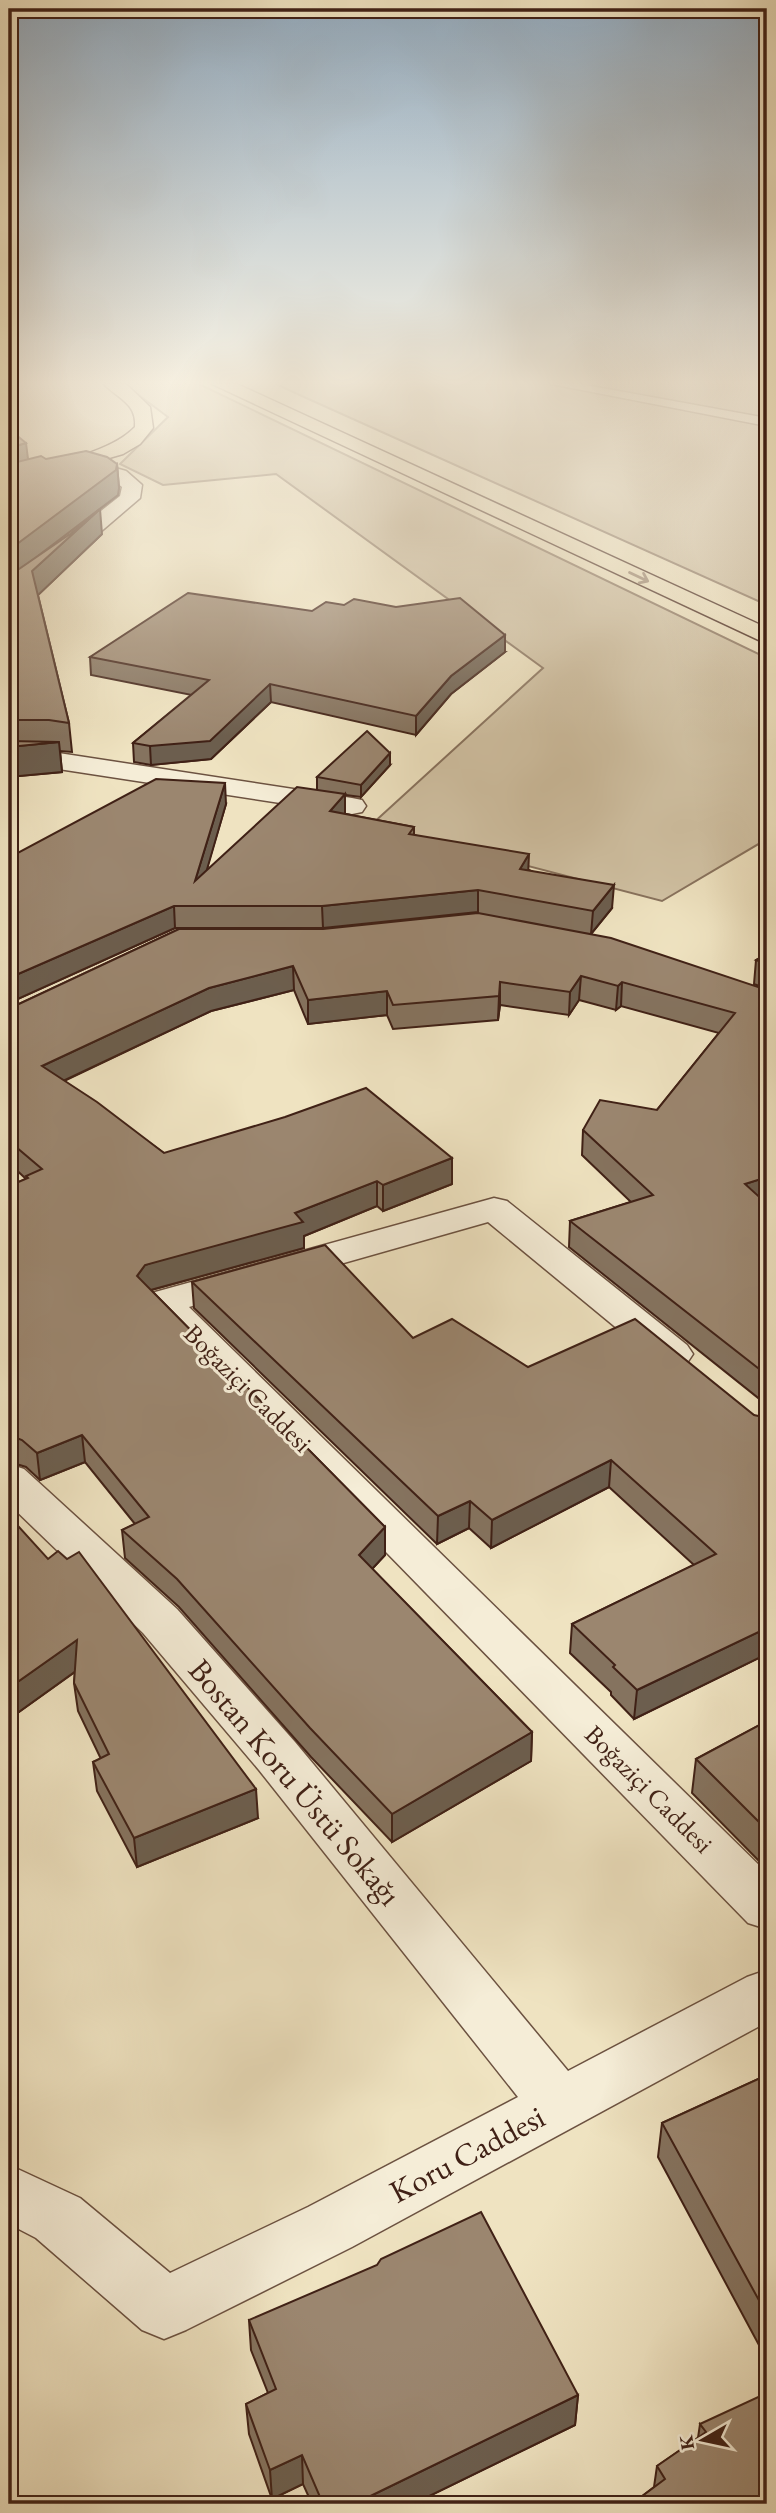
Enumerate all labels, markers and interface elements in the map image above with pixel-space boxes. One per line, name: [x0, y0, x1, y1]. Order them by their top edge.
one-way arrow: [628, 571, 649, 584]
street label: Boğaziçi Caddesi: [177, 1317, 319, 1459]
street label: Bostan Koru Üstü Sokağı: [179, 1650, 411, 1914]
street label: Boğaziçi Caddesi: [578, 1718, 720, 1860]
street label: Koru Caddesi: [382, 2095, 552, 2212]
north arrow: [668, 2404, 738, 2474]
text: K: [673, 2433, 700, 2452]

